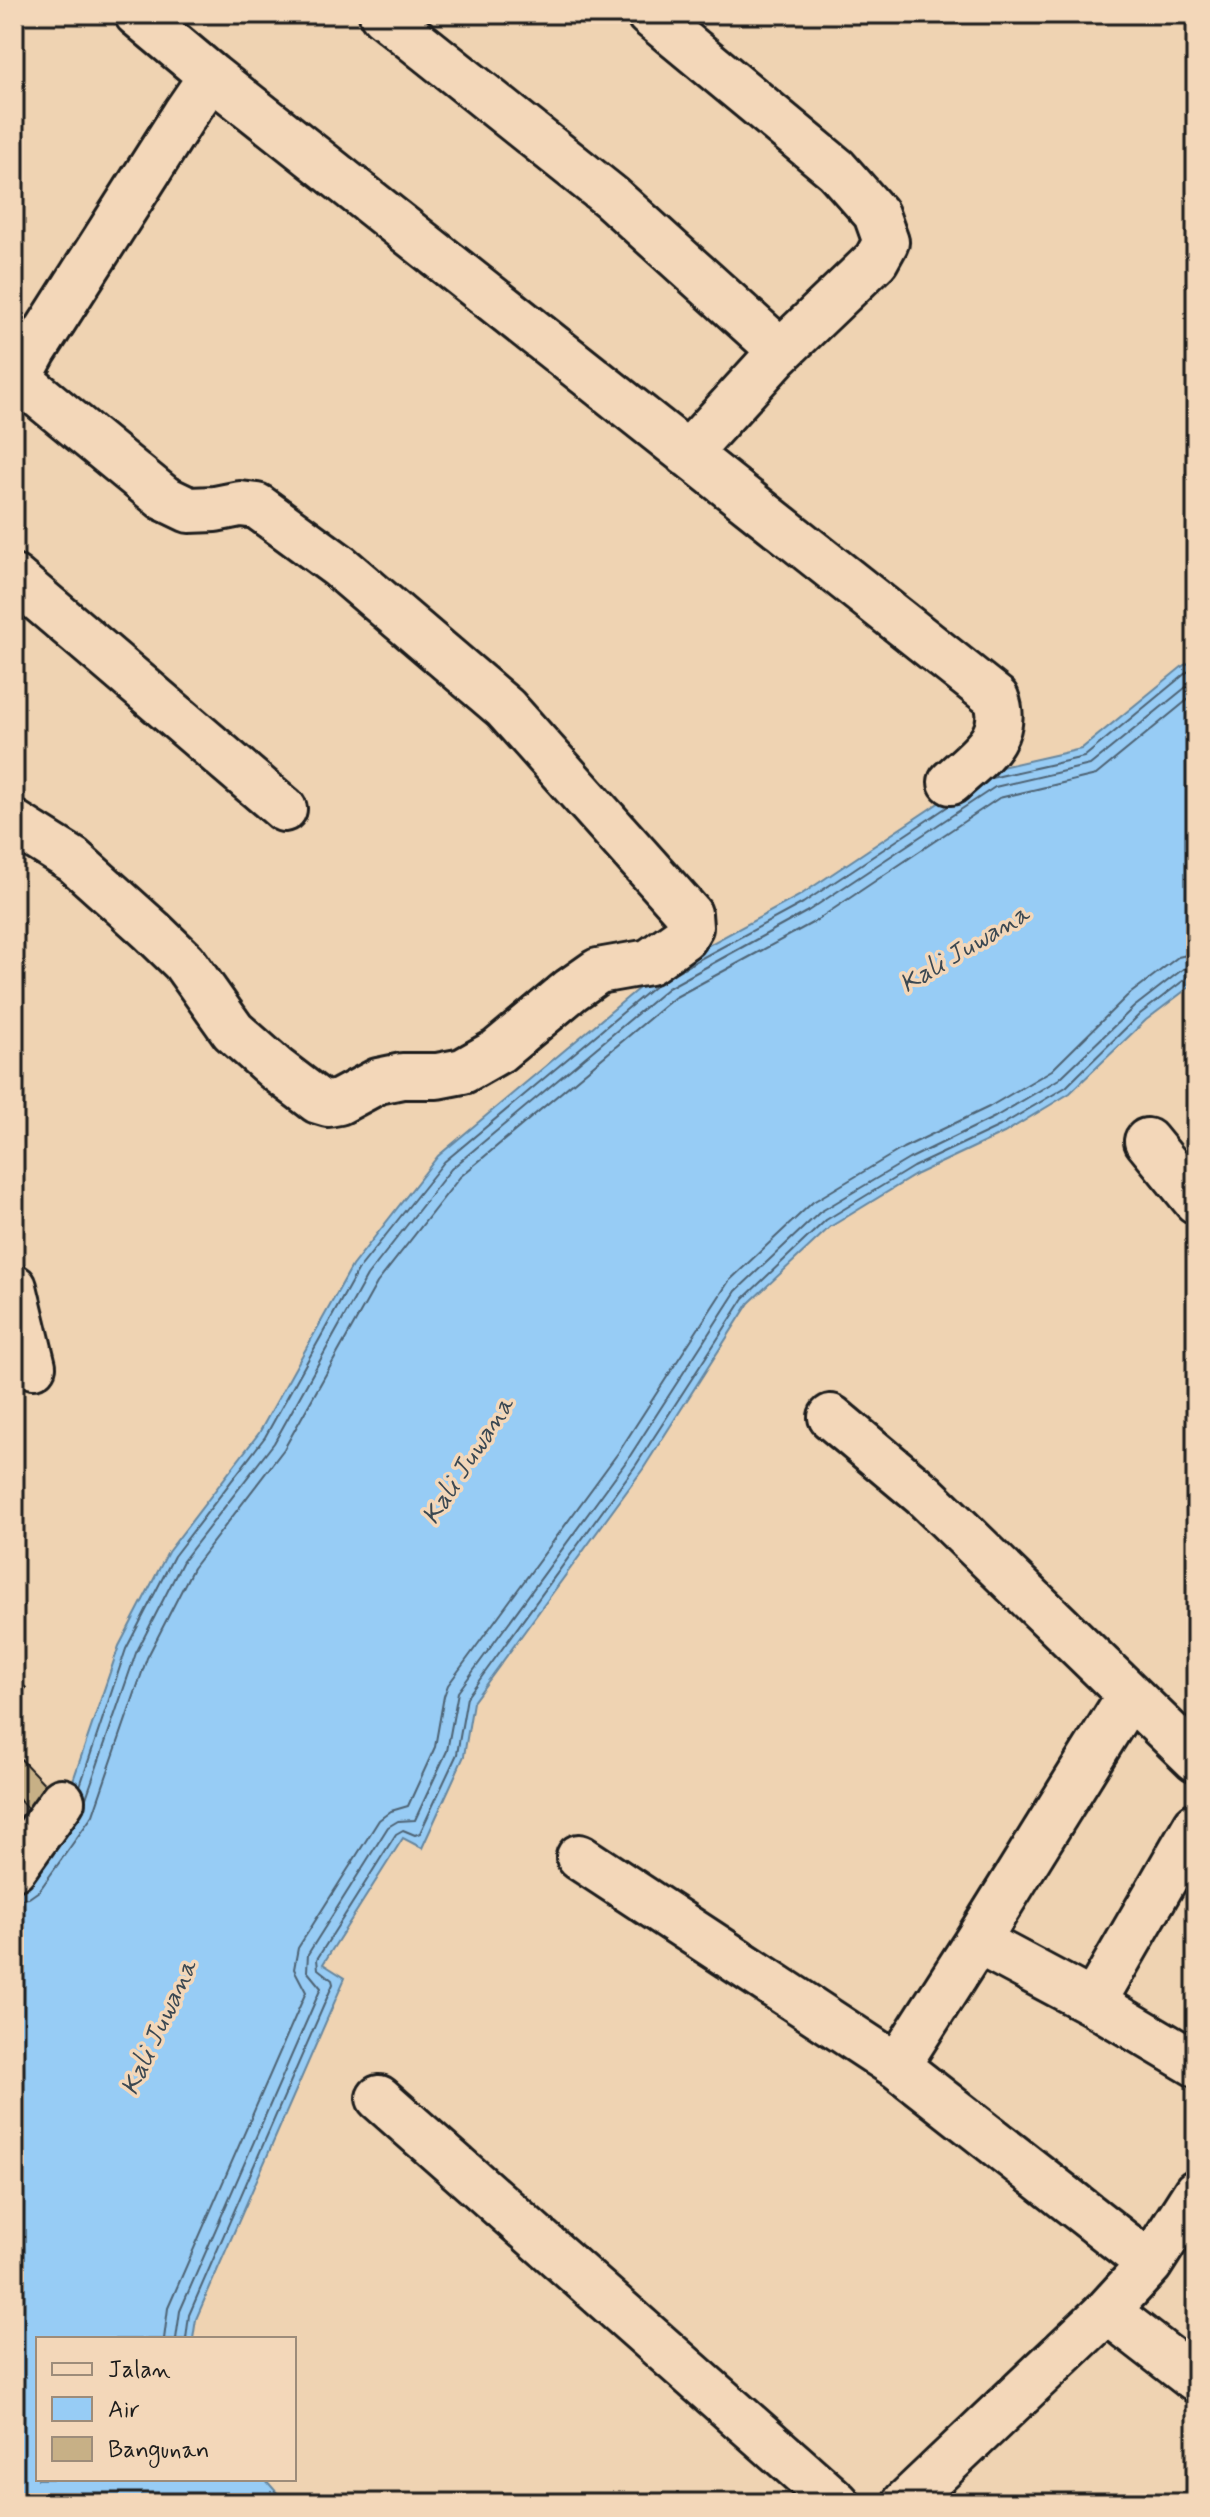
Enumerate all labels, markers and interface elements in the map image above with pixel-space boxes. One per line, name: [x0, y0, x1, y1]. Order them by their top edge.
water label: Kali Juwana: [894, 897, 1037, 1002]
water label: Kali Juwana: [415, 1390, 523, 1531]
water label: Kali Juwana: [114, 1953, 207, 2101]
legend: [36, 2337, 296, 2481]
text: Jalan: [108, 2355, 171, 2386]
text: Air: [108, 2395, 140, 2426]
text: Bangunan: [108, 2435, 209, 2468]

